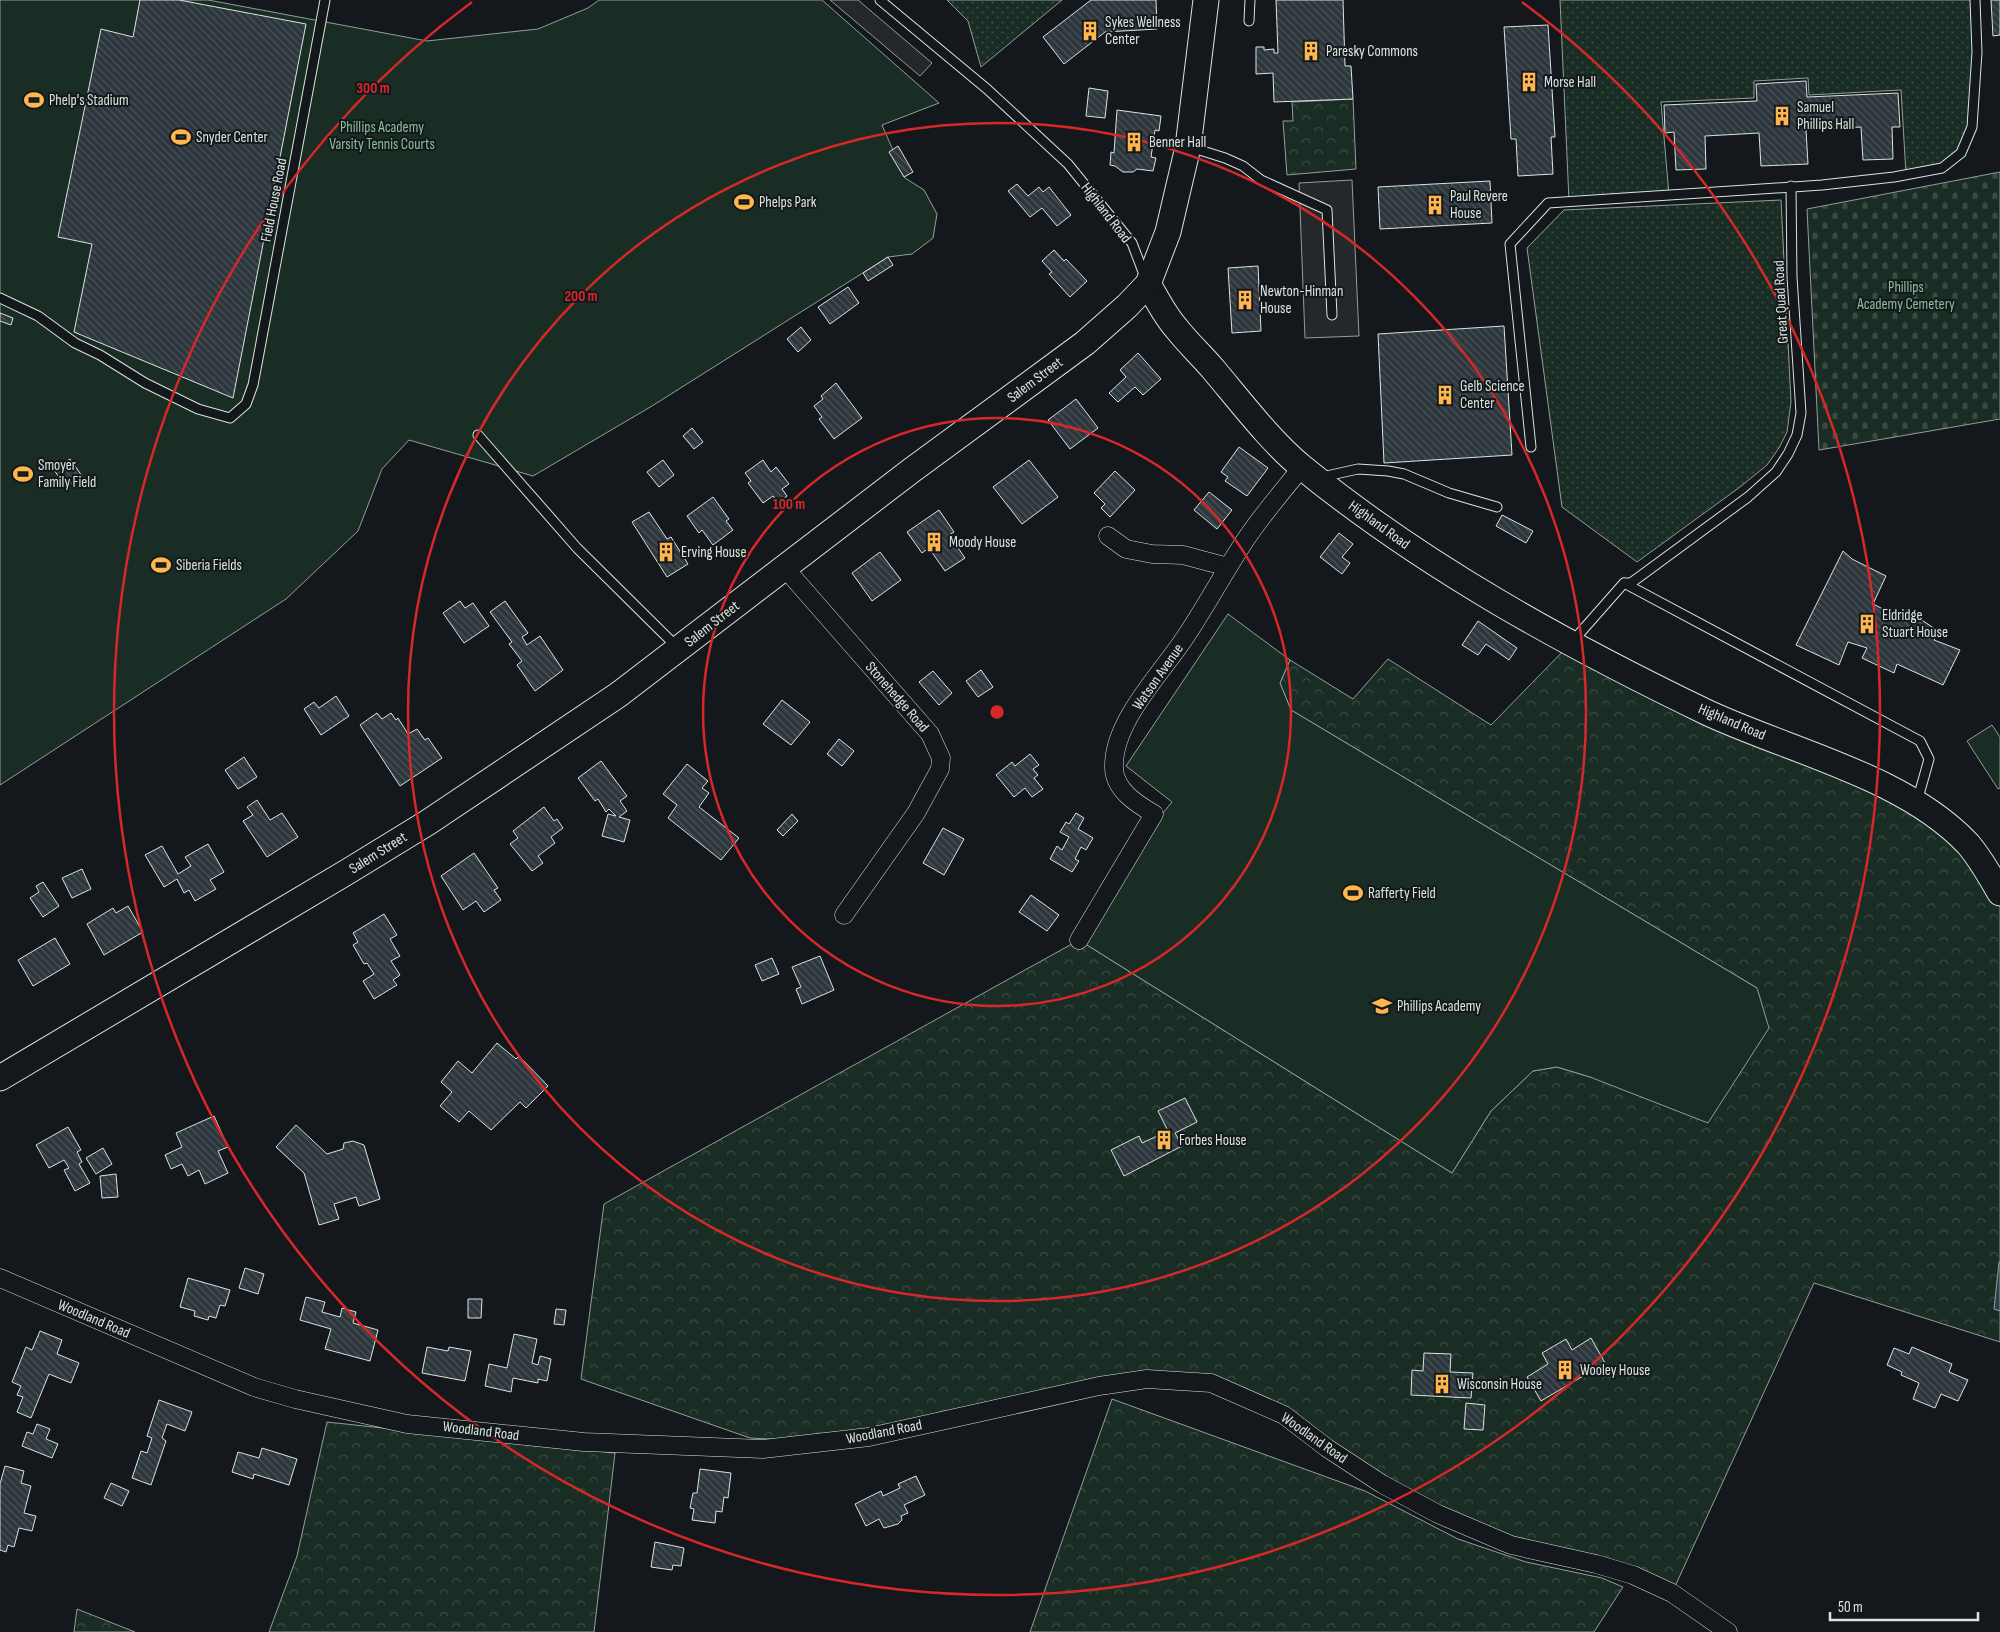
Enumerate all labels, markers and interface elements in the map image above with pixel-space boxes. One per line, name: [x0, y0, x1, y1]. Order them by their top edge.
place label: Sykes Wellness Center: [1105, 13, 1181, 49]
building icon: Sykes Wellness Center: [1079, 20, 1101, 42]
building icon: Paresky Commons: [1300, 40, 1322, 62]
place label: Paresky Commons: [1326, 42, 1418, 61]
building icon: Morse Hall: [1518, 71, 1540, 93]
place label: Morse Hall: [1544, 73, 1596, 92]
text: 300 m: [356, 79, 390, 98]
sports icon: Phelp's Stadium: [23, 89, 45, 111]
place label: Phelp's Stadium: [49, 91, 129, 110]
place label: Samuel Phillips Hall: [1797, 98, 1854, 134]
building icon: Samuel Phillips Hall: [1771, 105, 1793, 127]
park label: Phillips Academy Varsity Tennis Courts: [329, 118, 435, 154]
sports icon: Snyder Center: [170, 126, 192, 148]
place label: Snyder Center: [196, 128, 269, 147]
building icon: Benner Hall: [1123, 131, 1145, 153]
place label: Benner Hall: [1149, 133, 1206, 152]
street label: Field House Road: [257, 156, 291, 244]
street label: Highland Road: [1077, 179, 1135, 247]
place label: Paul Revere House: [1450, 187, 1508, 223]
sports icon: Phelps Park: [733, 191, 755, 213]
place label: Phelps Park: [759, 193, 817, 212]
building icon: Paul Revere House: [1424, 194, 1446, 216]
street label: Great Quad Road: [1769, 260, 1793, 344]
park label: Phillips Academy Cemetery: [1856, 278, 1955, 314]
place label: Newton-Hinman House: [1260, 282, 1343, 318]
text: 200 m: [564, 287, 598, 306]
building icon: Newton-Hinman House: [1234, 289, 1256, 311]
street label: Salem Street: [1003, 353, 1067, 407]
place label: Gelb Science Center: [1460, 377, 1525, 413]
building icon: Gelb Science Center: [1434, 384, 1456, 406]
place label: Smoyer Family Field: [38, 456, 96, 492]
sports icon: Smoyer Family Field: [12, 463, 34, 485]
text: 100 m: [773, 495, 805, 514]
street label: Highland Road: [1345, 496, 1413, 554]
building icon: Moody House: [923, 531, 945, 553]
place label: Moody House: [949, 533, 1016, 552]
building icon: Erving House: [655, 541, 677, 563]
place label: Erving House: [681, 543, 747, 562]
sports icon: Siberia Fields: [150, 554, 172, 576]
place label: Siberia Fields: [176, 556, 242, 575]
street label: Salem Street: [681, 596, 744, 651]
place label: Eldridge Stuart House: [1882, 606, 1948, 642]
building icon: Eldridge Stuart House: [1856, 613, 1878, 635]
street label: Watson Avenue: [1128, 640, 1188, 714]
street label: Stonehedge Road: [861, 658, 933, 736]
street label: Highland Road: [1695, 699, 1769, 745]
centre of rings: [988, 703, 1006, 721]
street label: Salem Street: [346, 828, 411, 878]
sports icon: Rafferty Field: [1342, 882, 1364, 904]
place label: Rafferty Field: [1368, 884, 1436, 903]
school or university icon: Phillips Academy: [1371, 995, 1393, 1017]
place label: Phillips Academy: [1397, 997, 1481, 1016]
building icon: Forbes House: [1153, 1129, 1175, 1151]
place label: Forbes House: [1179, 1131, 1247, 1150]
street label: Woodland Road: [55, 1295, 133, 1343]
building icon: Wooley House: [1554, 1359, 1576, 1381]
place label: Wooley House: [1580, 1361, 1650, 1380]
building icon: Wisconsin House: [1431, 1373, 1453, 1395]
place label: Wisconsin House: [1457, 1375, 1542, 1394]
street label: Woodland Road: [1277, 1408, 1351, 1468]
street label: Woodland Road: [844, 1415, 924, 1449]
street label: Woodland Road: [442, 1417, 520, 1445]
scale bar: [1830, 1590, 1978, 1622]
text: 50 m: [1838, 1598, 1863, 1617]

